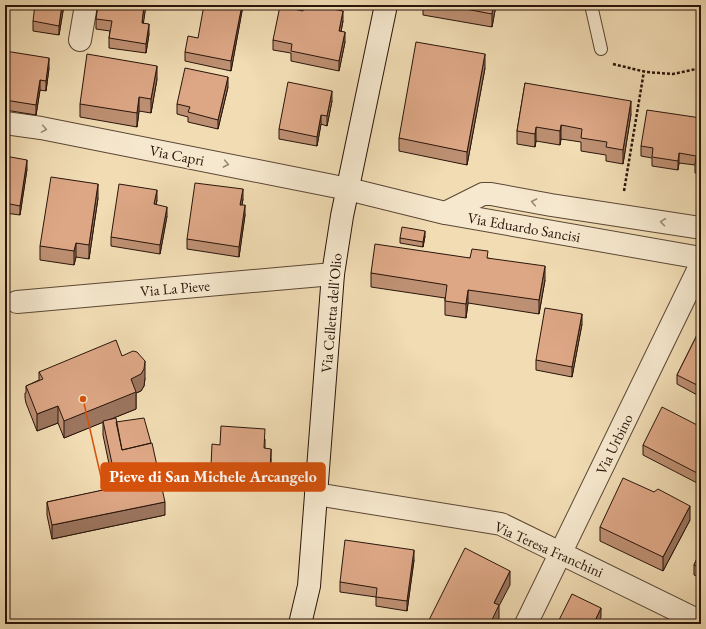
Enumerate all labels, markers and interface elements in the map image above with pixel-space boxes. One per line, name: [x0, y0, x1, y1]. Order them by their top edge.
one-way arrow: [40, 124, 47, 132]
street label: Via Capri: [148, 140, 206, 170]
one-way arrow: [223, 160, 229, 168]
one-way arrow: [531, 198, 537, 207]
street label: Via Eduardo Sancisi: [466, 208, 582, 246]
one-way arrow: [659, 218, 666, 227]
street label: Via Celletta dell'Olio: [316, 252, 346, 374]
street label: Via La Pieve: [139, 275, 211, 301]
street label: Via Urbino: [591, 411, 637, 477]
callout: Pieve di San Michele Arcangelo: [101, 463, 325, 491]
text: Pieve di San Michele Arcangelo: [109, 466, 317, 487]
street label: Via Teresa Franchini: [492, 516, 607, 582]

